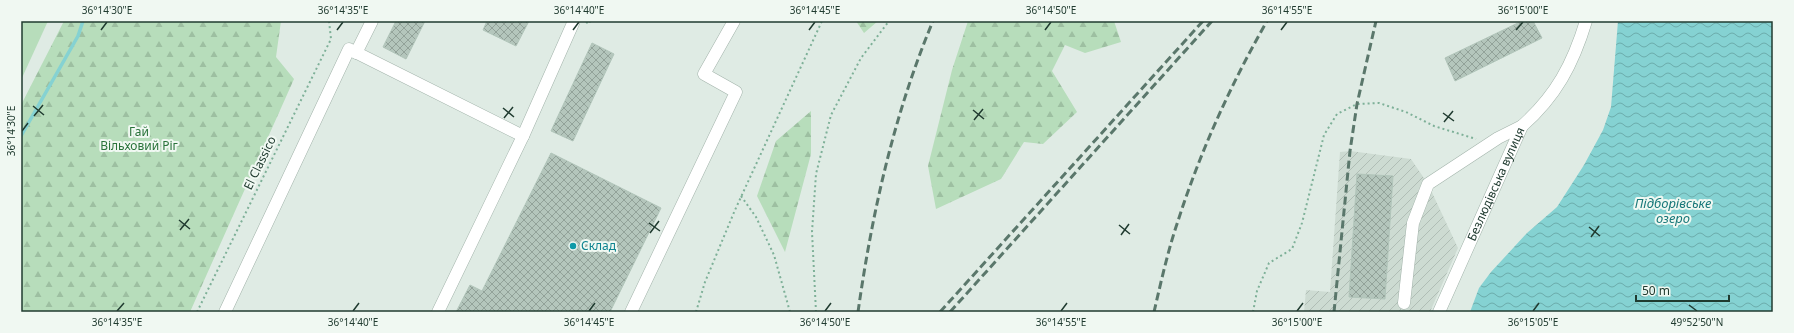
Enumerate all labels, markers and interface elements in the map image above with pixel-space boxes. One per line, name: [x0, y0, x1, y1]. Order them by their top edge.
text: 36°14'30"E: [82, 3, 132, 17]
text: 36°14'35"E: [318, 3, 368, 17]
text: 36°14'40"E: [554, 3, 604, 17]
text: 36°14'45"E: [790, 3, 840, 17]
text: 36°14'50"E: [1026, 3, 1076, 17]
text: 36°14'55"E: [1262, 3, 1312, 17]
text: 36°15'00"E: [1498, 3, 1548, 17]
text: 36°14'30"E: [4, 106, 18, 156]
park label: Гай Вільховий Ріг: [100, 123, 178, 154]
street label: Безлюдівська вулиця: [1463, 124, 1528, 244]
street label: El Classico: [239, 133, 280, 193]
water label: Підборівське озеро: [1635, 194, 1712, 227]
place label: Склад: [581, 237, 617, 254]
marker: Склад: [568, 241, 578, 251]
scale bar: [1636, 277, 1729, 303]
text: 50 m: [1642, 282, 1670, 299]
text: 36°14'35"E: [92, 315, 142, 329]
text: 36°14'40"E: [328, 315, 378, 329]
text: 36°14'45"E: [564, 315, 614, 329]
text: 36°14'50"E: [800, 315, 850, 329]
text: 36°14'55"E: [1036, 315, 1086, 329]
text: 36°15'00"E: [1272, 315, 1322, 329]
text: 36°15'05"E: [1508, 315, 1558, 329]
text: 49°52'50"N: [1671, 315, 1723, 329]

